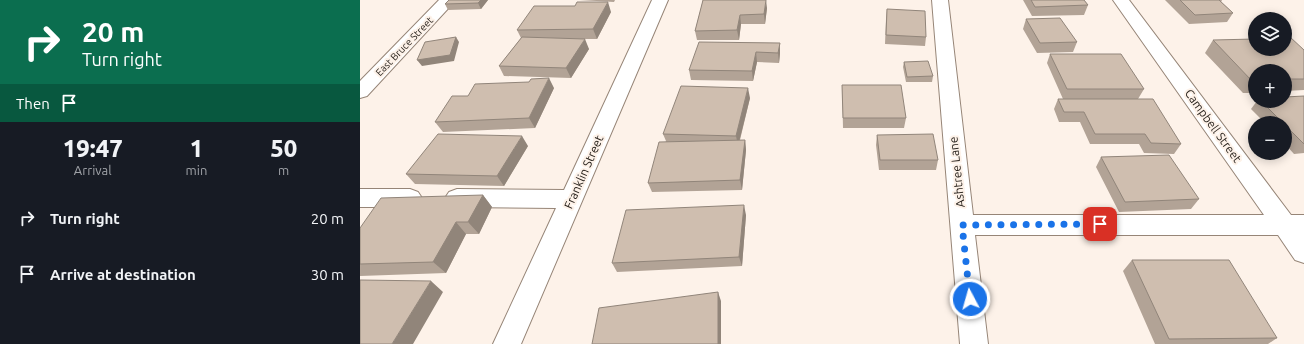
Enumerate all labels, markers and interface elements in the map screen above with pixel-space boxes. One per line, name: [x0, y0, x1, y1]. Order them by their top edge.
map controls: [1248, 12, 1292, 160]
button: layers: [1248, 12, 1292, 56]
street label: East Bruce Street: [373, 15, 435, 78]
icon: right: [16, 16, 68, 68]
text: 20 m: [82, 16, 144, 47]
text: Turn right: [82, 49, 162, 69]
button: +: [1248, 64, 1292, 108]
street label: Campbell Street: [1183, 87, 1244, 165]
icon: arrive: [58, 92, 80, 114]
text: Then: [16, 95, 50, 112]
button: −: [1248, 116, 1292, 160]
street label: Franklin Street: [562, 133, 606, 210]
text: 19:47: [63, 135, 123, 162]
text: 1: [190, 135, 203, 162]
text: 50: [270, 135, 297, 162]
street label: Ashtree Lane: [946, 136, 967, 208]
text: Arrival: [74, 163, 112, 177]
text: min: [186, 163, 207, 177]
text: m: [278, 163, 289, 177]
icon: right: [16, 207, 38, 229]
pin: [1083, 207, 1117, 241]
text: Turn right: [50, 210, 120, 227]
text: 20 m: [311, 210, 344, 227]
icon: arrive: [1089, 213, 1111, 235]
icon: arrive: [16, 263, 38, 285]
text: Arrive at destination: [50, 266, 196, 283]
text: 30 m: [311, 266, 344, 283]
position arrow: [949, 278, 991, 320]

